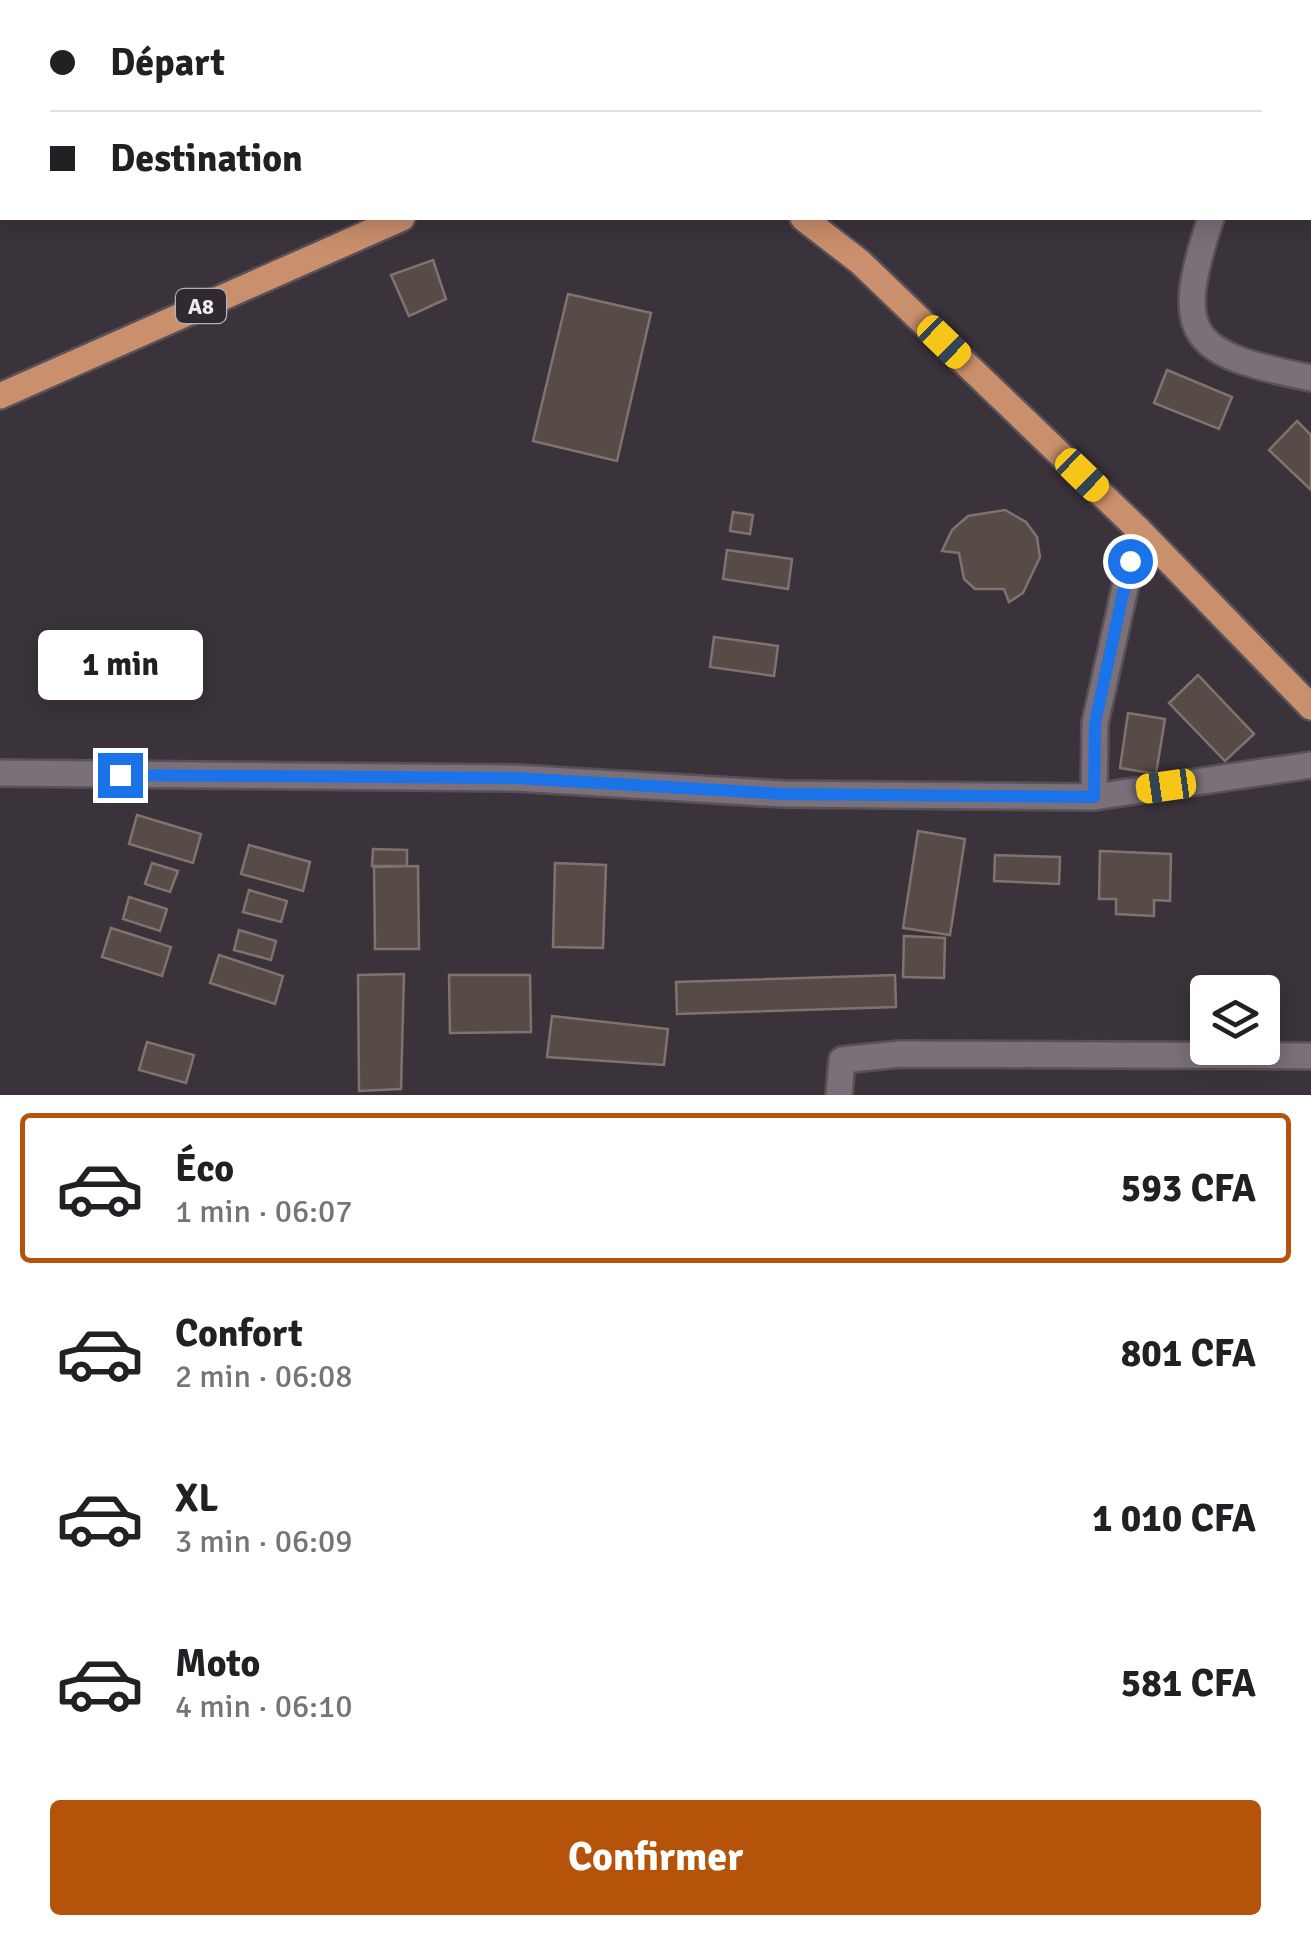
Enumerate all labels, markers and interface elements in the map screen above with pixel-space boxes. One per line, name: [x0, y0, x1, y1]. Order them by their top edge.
text: Départ: [110, 39, 225, 86]
text: Destination: [110, 135, 303, 182]
road number: A8: [176, 289, 226, 323]
car: [912, 310, 976, 374]
car: [1050, 443, 1114, 507]
route start: [1108, 539, 1153, 584]
callout: 1 min: [38, 630, 202, 700]
text: 1 min: [82, 645, 159, 684]
route end: [98, 753, 143, 798]
car: [1134, 767, 1198, 805]
map controls: [1190, 975, 1280, 1065]
button: layers: [1190, 975, 1280, 1065]
icon: car: [55, 1143, 145, 1233]
text: Éco: [175, 1145, 234, 1192]
text: 593 CFA: [1121, 1165, 1256, 1212]
text: 1 min · 06:07: [175, 1192, 353, 1231]
icon: car: [55, 1308, 145, 1398]
text: Confort: [175, 1310, 303, 1357]
text: 801 CFA: [1121, 1330, 1256, 1377]
text: 2 min · 06:08: [175, 1357, 353, 1396]
icon: car: [55, 1473, 145, 1563]
text: XL: [175, 1475, 218, 1522]
text: 1 010 CFA: [1092, 1495, 1256, 1542]
text: 3 min · 06:09: [175, 1522, 353, 1561]
icon: car: [55, 1638, 145, 1728]
text: Moto: [175, 1640, 260, 1687]
text: 581 CFA: [1121, 1660, 1256, 1707]
text: 4 min · 06:10: [175, 1687, 353, 1726]
button: Confirmer: [50, 1800, 1261, 1915]

